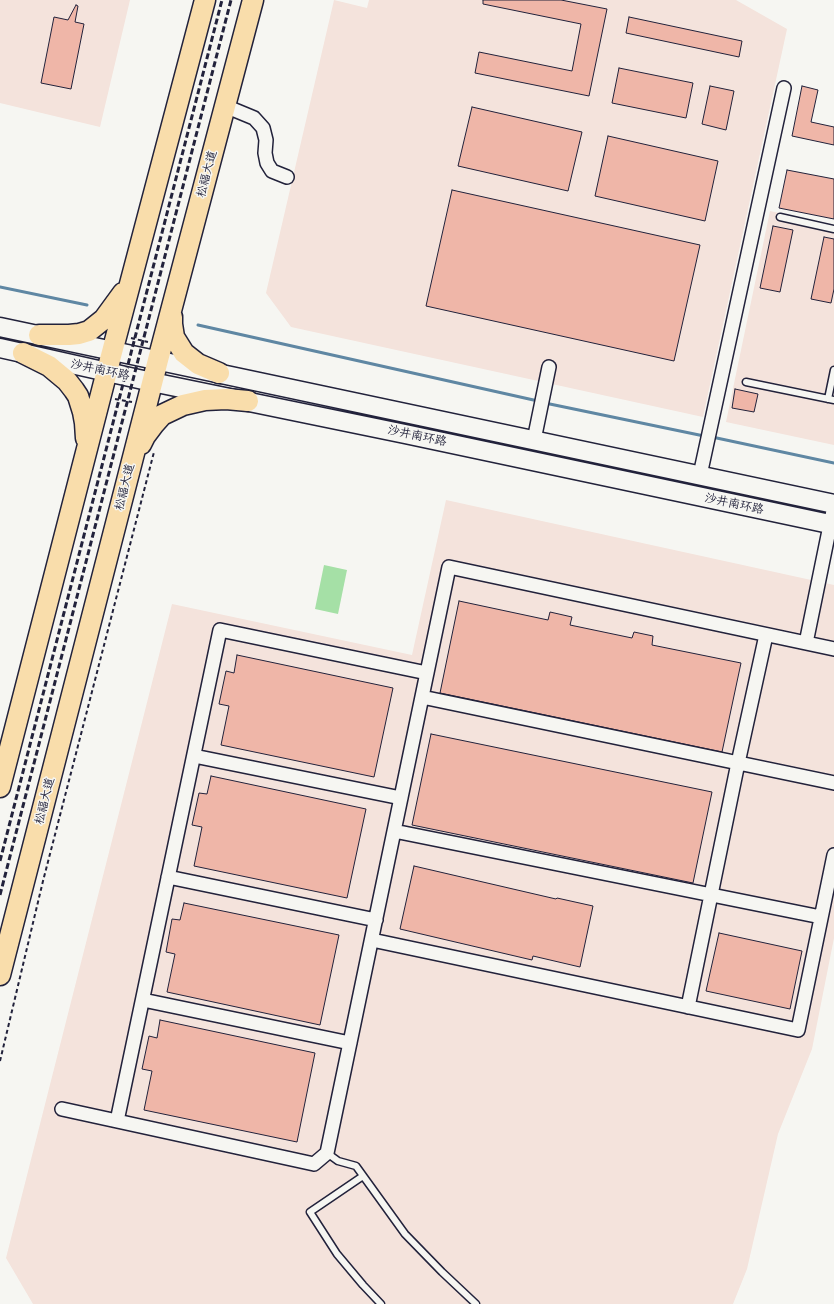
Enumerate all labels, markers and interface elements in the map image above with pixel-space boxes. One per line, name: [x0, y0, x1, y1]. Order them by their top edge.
street label: 松福大道: [194, 149, 220, 199]
street label: 沙井南环路: [69, 357, 131, 383]
street label: 沙井南环路: [386, 423, 448, 449]
street label: 松福大道: [112, 462, 138, 512]
street label: 沙井南环路: [703, 491, 765, 517]
street label: 松福大道: [32, 776, 58, 826]

